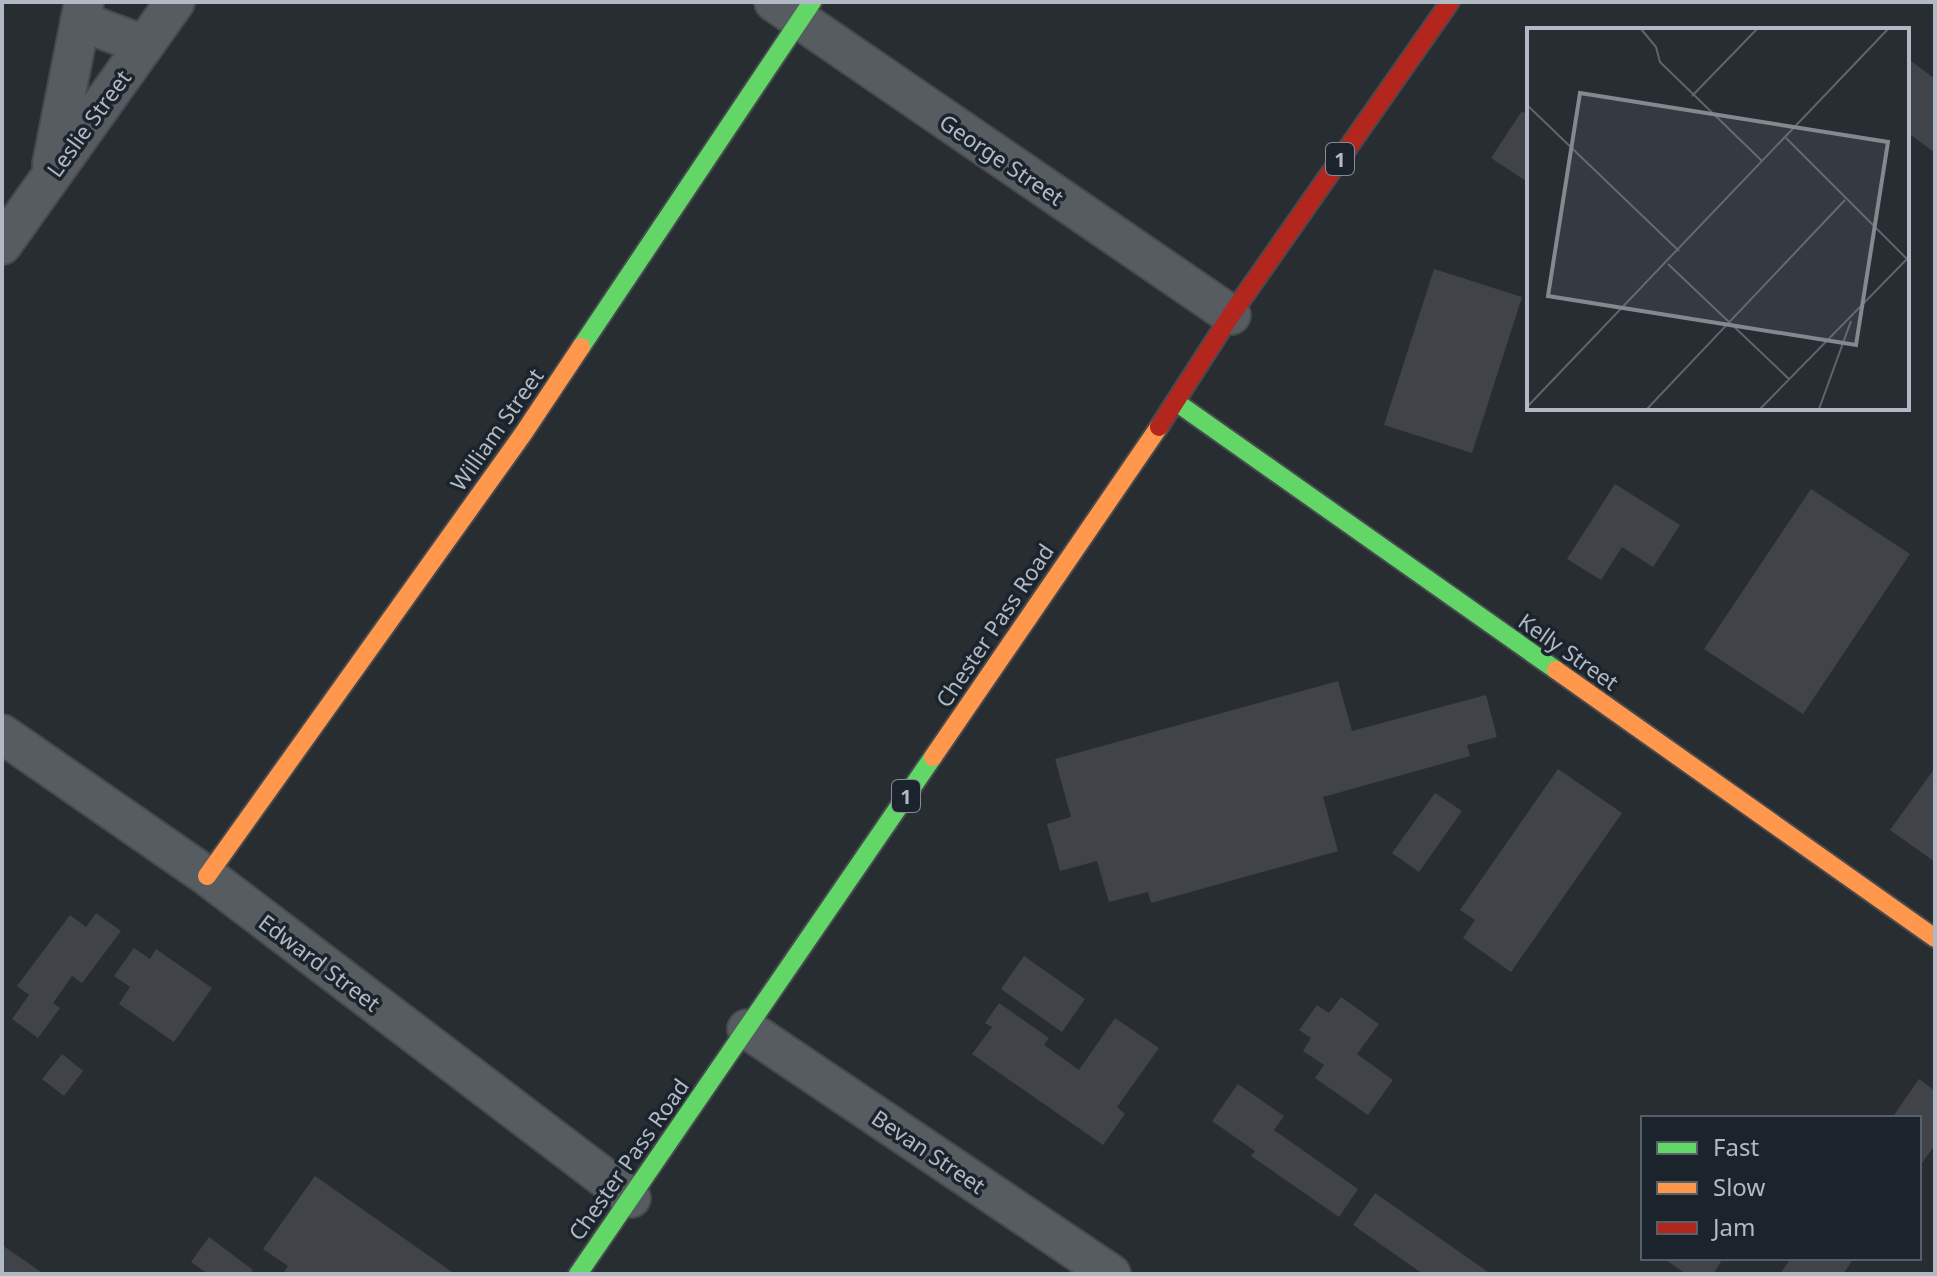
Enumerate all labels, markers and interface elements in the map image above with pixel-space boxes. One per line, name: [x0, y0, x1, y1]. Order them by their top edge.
inset map: [1527, 28, 1909, 410]
street label: Leslie Street: [39, 63, 137, 183]
street label: George Street: [934, 106, 1070, 212]
road number: 1: [1326, 143, 1354, 175]
street label: William Street: [443, 362, 549, 496]
street label: Chester Pass Road: [928, 537, 1060, 713]
street label: Kelly Street: [1513, 606, 1625, 697]
road number: 1: [892, 780, 920, 812]
street label: Edward Street: [253, 906, 387, 1018]
street label: Chester Pass Road: [561, 1072, 695, 1246]
street label: Bevan Street: [867, 1102, 992, 1200]
legend: [1641, 1116, 1921, 1260]
text: Fast: [1713, 1130, 1759, 1163]
text: Slow: [1713, 1170, 1765, 1203]
text: Jam: [1711, 1210, 1755, 1243]

